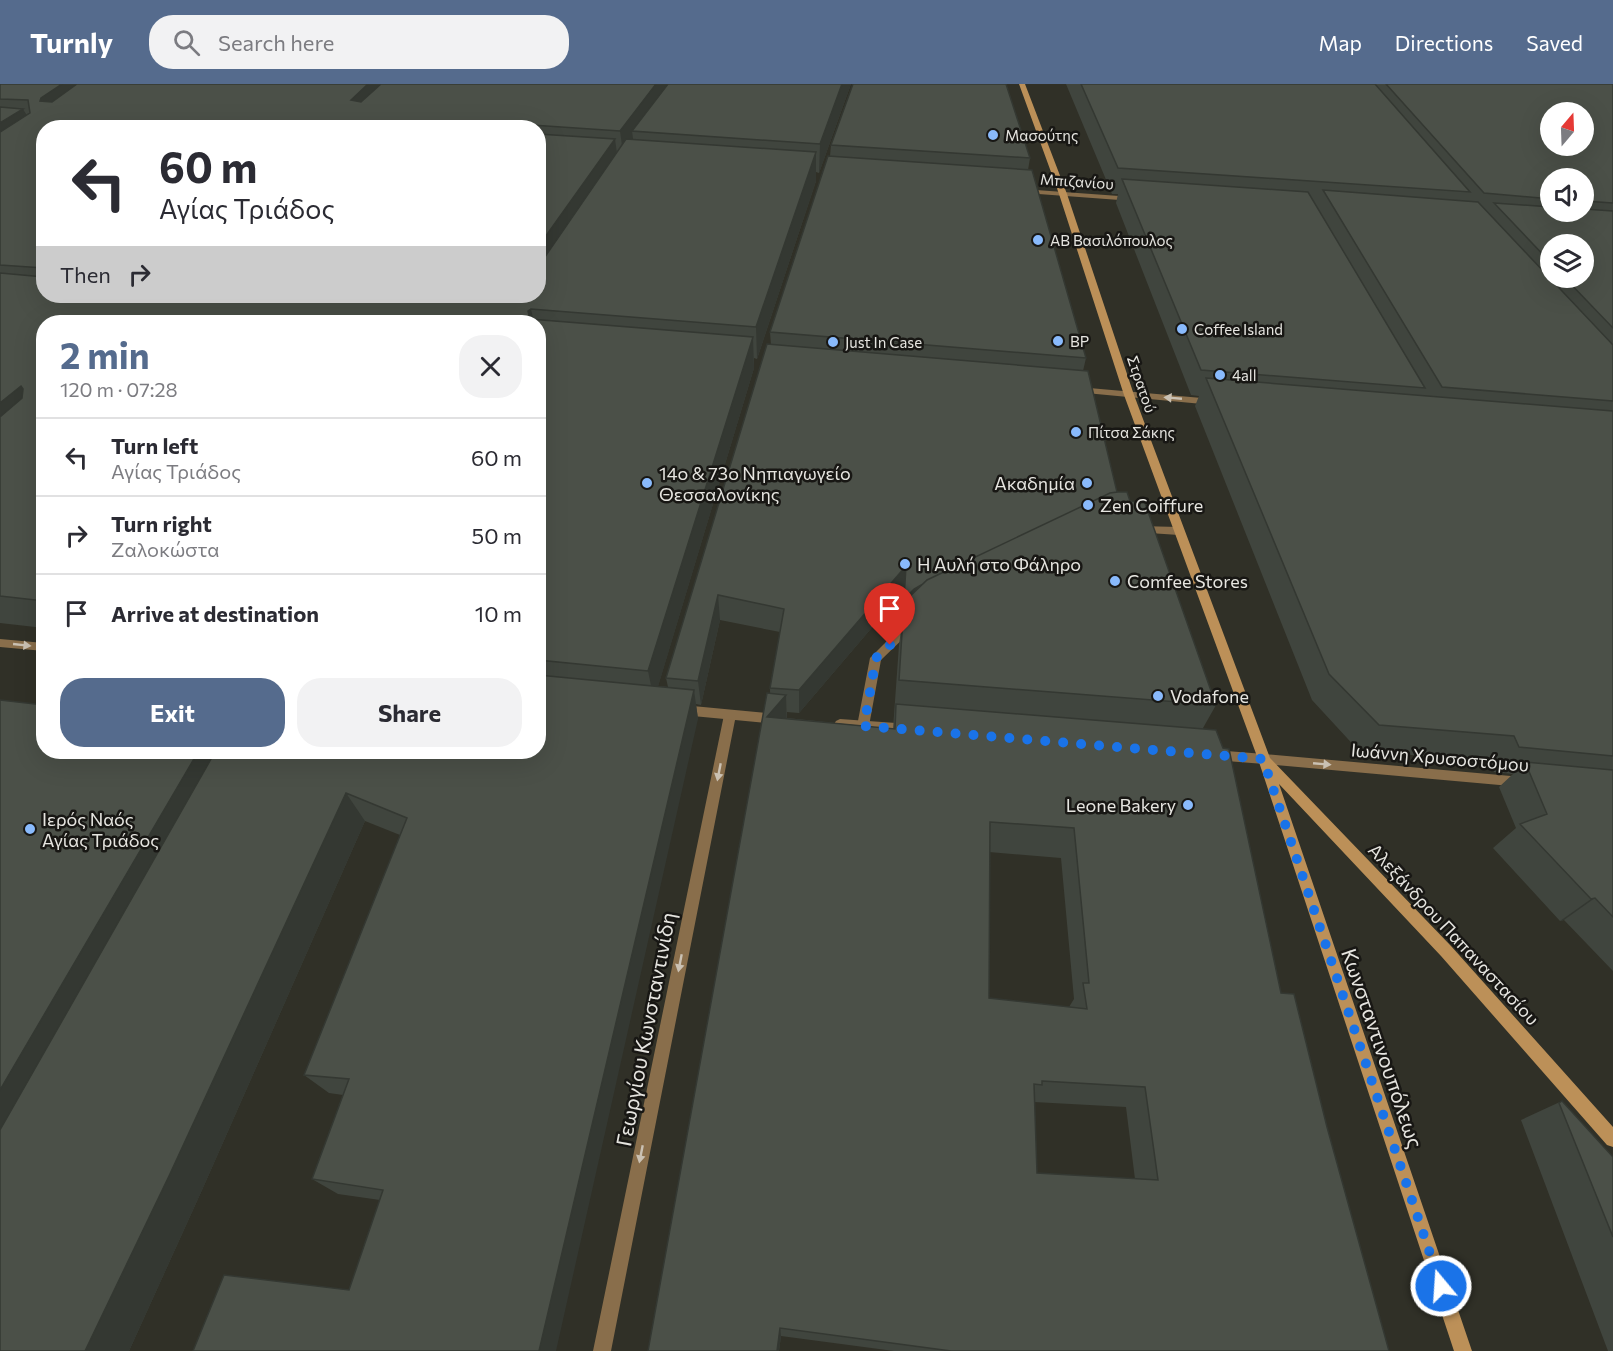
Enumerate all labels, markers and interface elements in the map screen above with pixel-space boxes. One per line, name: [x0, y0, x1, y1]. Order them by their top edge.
search box: [149, 15, 569, 69]
text: Turnly: [30, 25, 113, 59]
icon: search: [170, 26, 203, 59]
text: Search here: [218, 29, 334, 56]
text: Map: [1319, 30, 1362, 55]
text: Directions: [1395, 30, 1493, 55]
text: Saved: [1526, 30, 1583, 55]
north arrow: [1540, 102, 1594, 156]
map controls: [1540, 102, 1594, 288]
place label: Μασούτης: [1005, 126, 1078, 144]
marker: Μασούτης: [986, 128, 1000, 142]
text: 60 m: [159, 140, 258, 192]
icon: left: [60, 144, 138, 222]
button: sound: [1540, 168, 1594, 222]
street label: Μπιζανίου: [1040, 169, 1114, 193]
text: Αγίας Τριάδος: [159, 192, 335, 225]
place label: ΑΒ Βασιλόπουλος: [1050, 231, 1173, 249]
marker: ΑΒ Βασιλόπουλος: [1031, 233, 1045, 247]
button: layers: [1540, 234, 1594, 288]
icon: right: [123, 258, 156, 291]
text: Then: [60, 261, 111, 288]
place label: Coffee Island: [1194, 320, 1283, 338]
marker: Coffee Island: [1175, 322, 1189, 336]
text: 2 min: [60, 332, 150, 376]
place label: BP: [1070, 332, 1089, 350]
place label: Just In Case: [845, 333, 922, 351]
marker: BP: [1051, 334, 1065, 348]
button: close: [459, 335, 522, 398]
marker: Just In Case: [826, 335, 840, 349]
street label: Στρατού: [1124, 353, 1160, 415]
place label: 4all: [1232, 366, 1256, 384]
marker: 4all: [1213, 368, 1227, 382]
text: 120 m · 07:28: [60, 377, 178, 401]
one-way arrow: [1164, 393, 1183, 403]
place label: Πίτσα Σάκης: [1088, 423, 1175, 441]
marker: Πίτσα Σάκης: [1069, 425, 1083, 439]
text: Turn left: [111, 432, 198, 459]
icon: left: [60, 441, 93, 474]
text: 60 m: [471, 444, 522, 471]
text: Αγίας Τριάδος: [111, 459, 241, 483]
place label: 14ο & 73ο Νηπιαγωγείο Θεσσαλονίκης: [659, 462, 851, 505]
place label: Ακαδημία: [994, 472, 1075, 494]
marker: 14ο & 73ο Νηπιαγωγείο Θεσσαλονίκης: [640, 476, 654, 490]
marker: Ακαδημία: [1080, 476, 1094, 490]
place label: Zen Coiffure: [1100, 494, 1203, 516]
marker: Zen Coiffure: [1081, 498, 1095, 512]
text: Turn right: [111, 510, 212, 537]
icon: right: [60, 519, 93, 552]
text: 50 m: [472, 522, 522, 549]
text: Ζαλοκώστα: [111, 537, 219, 561]
place label: Η Αυλή στο Φάληρο: [917, 553, 1081, 575]
marker: Η Αυλή στο Φάληρο: [898, 557, 912, 571]
place label: Comfee Stores: [1127, 570, 1248, 592]
marker: Comfee Stores: [1108, 574, 1122, 588]
pin: [864, 583, 915, 645]
icon: arrive: [873, 592, 906, 625]
icon: arrive: [60, 597, 93, 630]
text: Arrive at destination: [111, 600, 319, 627]
text: 10 m: [475, 600, 522, 627]
one-way arrow: [12, 640, 31, 650]
button: Exit: [60, 678, 285, 747]
button: Share: [297, 678, 522, 747]
place label: Vodafone: [1170, 685, 1249, 707]
marker: Vodafone: [1151, 689, 1165, 703]
street label: Ιωάννη Χρυσοστόμου: [1350, 738, 1530, 776]
one-way arrow: [1312, 759, 1331, 769]
one-way arrow: [714, 763, 723, 782]
place label: Leone Bakery: [1066, 794, 1176, 816]
marker: Leone Bakery: [1181, 798, 1195, 812]
place label: Ιερός Ναός Αγίας Τριάδος: [42, 808, 159, 851]
marker: Ιερός Ναός Αγίας Τριάδος: [23, 822, 37, 836]
street label: Αλεξάνδρου Παπαναστασίου: [1364, 839, 1544, 1029]
street label: Γεωργίου Κωνσταντινίδη: [610, 910, 680, 1148]
street label: Κωνσταντινουπόλεως: [1337, 945, 1429, 1151]
one-way arrow: [675, 954, 684, 973]
one-way arrow: [636, 1145, 646, 1164]
position arrow: [1409, 1254, 1473, 1318]

